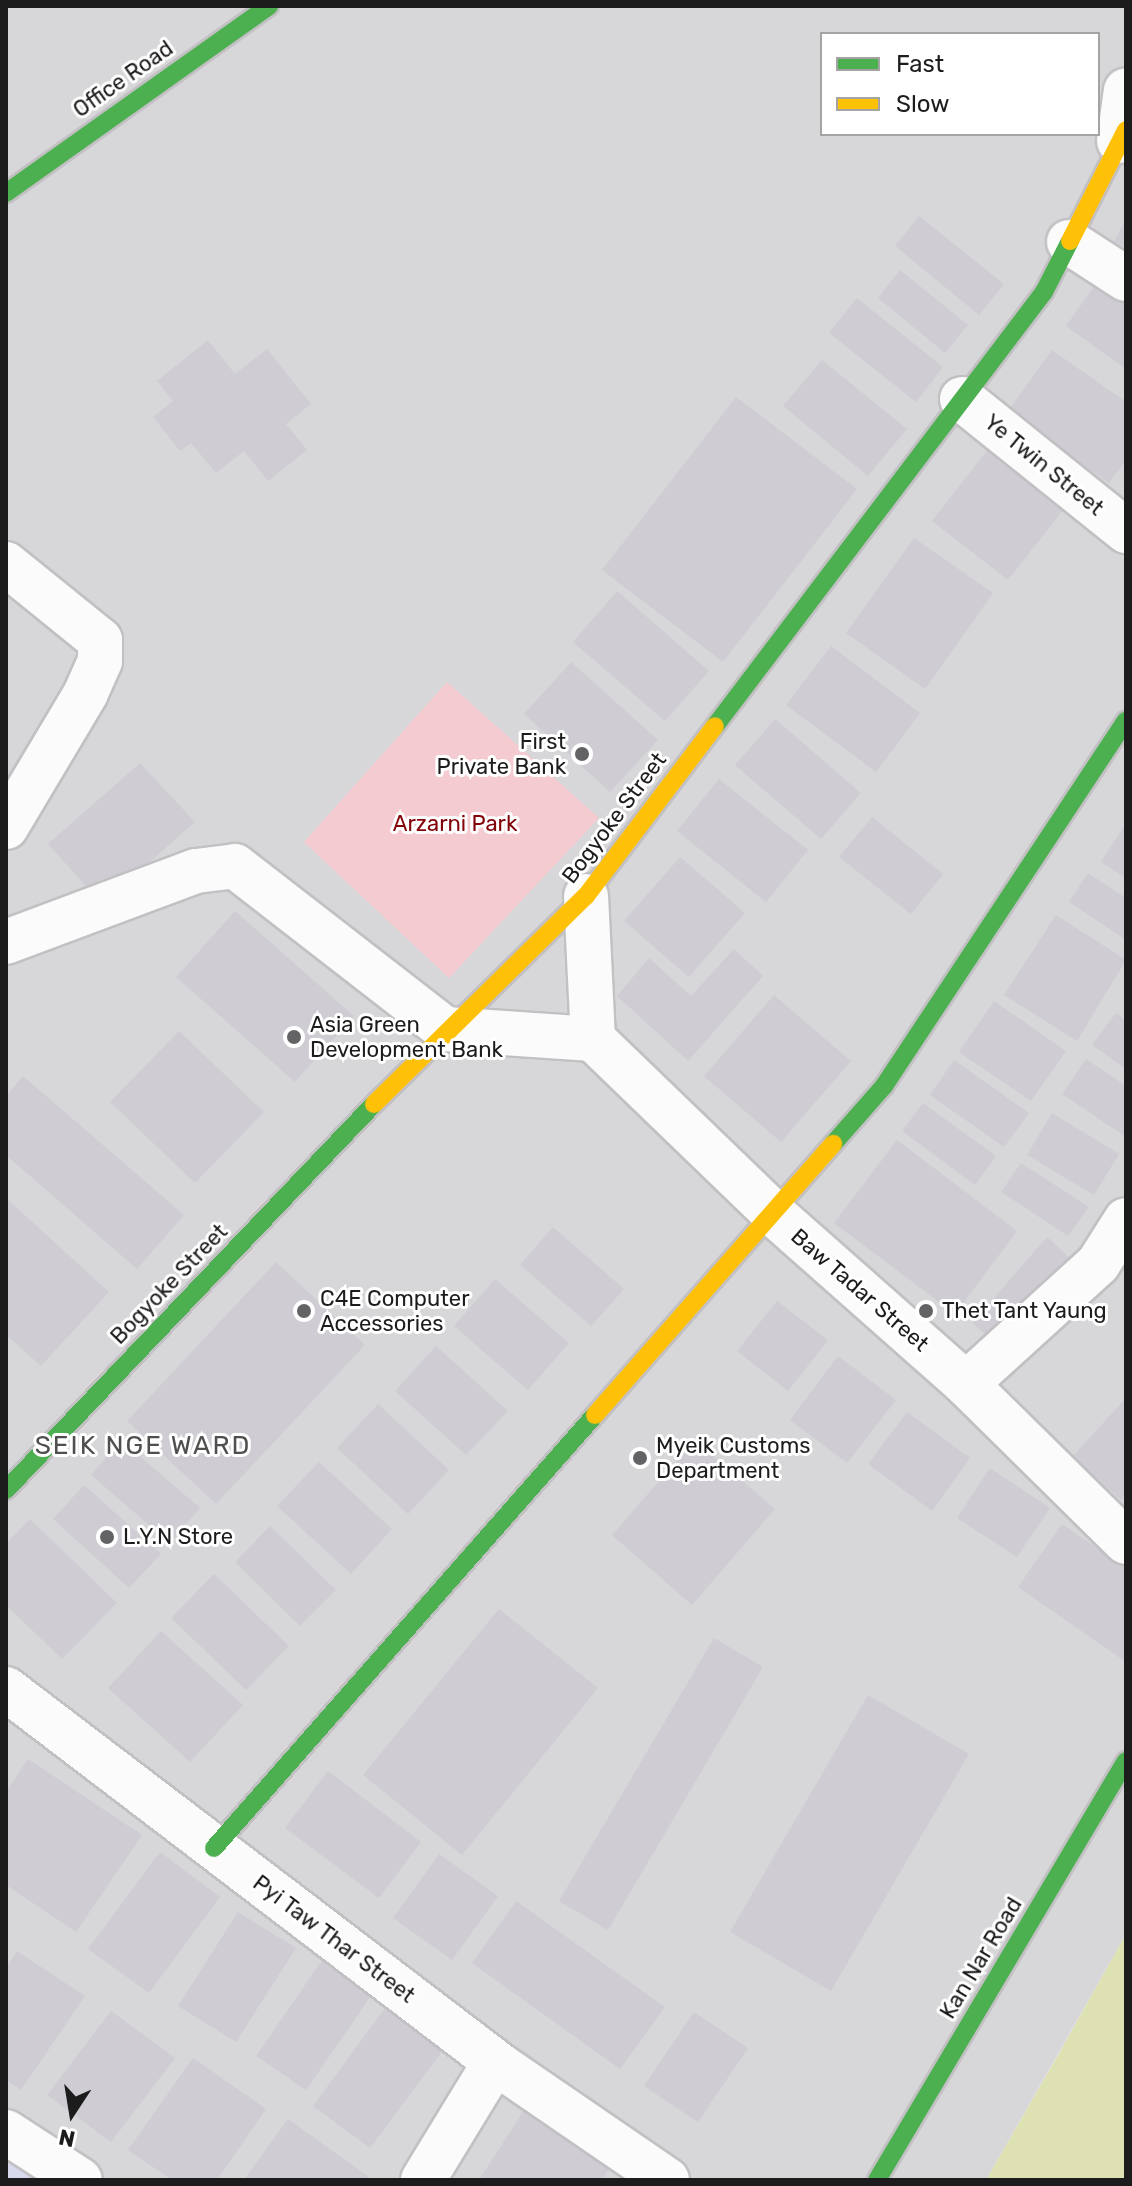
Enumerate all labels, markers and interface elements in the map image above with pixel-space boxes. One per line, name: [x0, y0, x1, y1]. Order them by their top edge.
legend: [820, 32, 1100, 136]
street label: Office Road: [68, 35, 178, 123]
text: Fast: [896, 50, 944, 78]
text: Slow: [896, 90, 949, 118]
street label: Ye Twin Street: [979, 409, 1109, 521]
place label: First Private Bank: [437, 728, 566, 780]
marker: First Private Bank: [573, 745, 591, 763]
street label: Bogyoke Street: [556, 747, 672, 889]
park label: Arzarni Park: [393, 811, 517, 837]
place label: Asia Green Development Bank: [310, 1011, 503, 1062]
marker: Asia Green Development Bank: [285, 1028, 303, 1046]
street label: Bogyoke Street: [105, 1218, 233, 1350]
street label: Baw Tadar Street: [785, 1223, 935, 1357]
place label: C4E Computer Accessories: [320, 1285, 470, 1336]
place label: Thet Tant Yaung: [942, 1298, 1108, 1324]
marker: C4E Computer Accessories: [295, 1302, 313, 1320]
marker: Thet Tant Yaung: [917, 1302, 935, 1320]
district label: SEIK NGE WARD: [34, 1430, 252, 1462]
place label: Myeik Customs Department: [656, 1432, 811, 1484]
marker: Myeik Customs Department: [631, 1449, 649, 1467]
place label: L.Y.N Store: [123, 1524, 233, 1550]
marker: L.Y.N Store: [98, 1528, 116, 1546]
street label: Pyi Taw Thar Street: [247, 1869, 421, 2009]
street label: Kan Nar Road: [934, 1892, 1028, 2024]
north arrow: [32, 2074, 112, 2154]
text: N: [56, 2123, 77, 2153]

